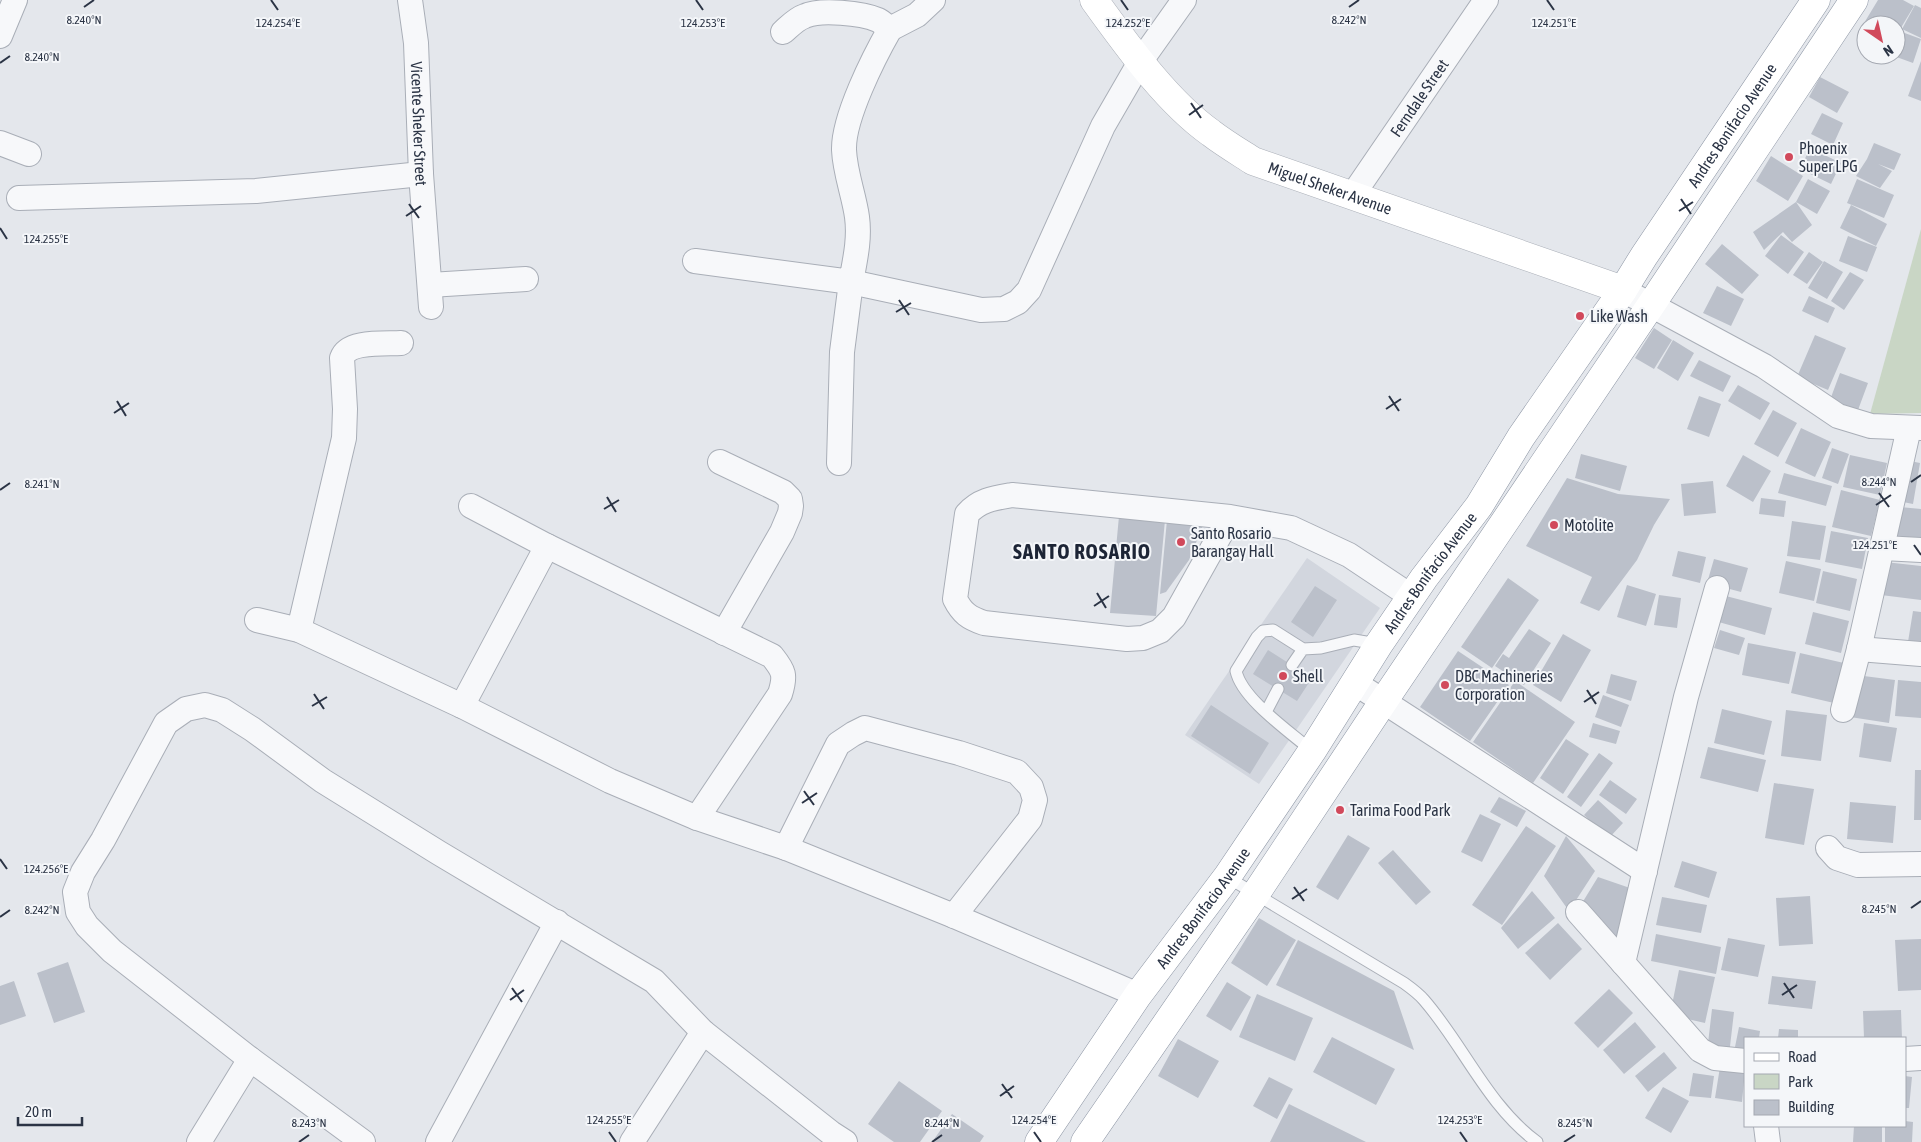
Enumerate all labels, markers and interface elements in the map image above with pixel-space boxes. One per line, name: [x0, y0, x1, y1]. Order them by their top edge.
text: 8.240°N: [66, 13, 102, 27]
text: 8.242°N: [1331, 13, 1367, 27]
north arrow: [1856, 15, 1906, 65]
text: 124.254°E: [256, 16, 300, 30]
text: 124.253°E: [681, 16, 725, 30]
text: 124.252°E: [1106, 16, 1150, 30]
text: 124.251°E: [1532, 16, 1576, 30]
text: N: [1880, 42, 1896, 60]
text: 8.240°N: [24, 50, 60, 64]
street label: Ferndale Street: [1386, 55, 1452, 140]
street label: Andres Bonifacio Avenue: [1684, 60, 1780, 190]
street label: Vicente Sheker Street: [408, 61, 431, 187]
place label: Phoenix Super LPG: [1799, 139, 1858, 176]
marker: Phoenix Super LPG: [1783, 151, 1795, 163]
street label: Miguel Sheker Avenue: [1266, 158, 1394, 218]
text: 124.255°E: [24, 232, 68, 246]
place label: Like Wash: [1590, 307, 1648, 325]
marker: Like Wash: [1574, 310, 1586, 322]
text: 8.244°N: [1861, 475, 1897, 489]
text: 8.241°N: [24, 477, 60, 491]
street label: Andres Bonifacio Avenue: [1380, 509, 1480, 637]
place label: Motolite: [1564, 516, 1614, 534]
marker: Motolite: [1548, 519, 1560, 531]
place label: Santo Rosario Barangay Hall: [1191, 524, 1274, 561]
marker: Santo Rosario Barangay Hall: [1175, 536, 1187, 548]
text: 124.251°E: [1853, 538, 1897, 552]
district label: SANTO ROSARIO: [1013, 539, 1151, 563]
place label: Shell: [1293, 667, 1324, 685]
place label: DBC Machineries Corporation: [1455, 667, 1553, 704]
marker: Shell: [1277, 670, 1289, 682]
marker: DBC Machineries Corporation: [1439, 679, 1451, 691]
place label: Tarima Food Park: [1350, 801, 1451, 819]
marker: Tarima Food Park: [1334, 804, 1346, 816]
street label: Andres Bonifacio Avenue: [1153, 844, 1253, 972]
text: 124.256°E: [24, 862, 68, 876]
text: 8.245°N: [1861, 902, 1897, 916]
text: 8.242°N: [24, 903, 60, 917]
legend: [1744, 1037, 1906, 1127]
text: Road: [1788, 1048, 1817, 1065]
text: Park: [1788, 1073, 1813, 1090]
scale bar: [18, 1094, 81, 1126]
text: Building: [1788, 1098, 1834, 1115]
text: 20 m: [25, 1103, 52, 1120]
text: 124.255°E: [587, 1113, 631, 1127]
text: 124.254°E: [1012, 1113, 1056, 1127]
text: 124.253°E: [1438, 1113, 1482, 1127]
text: 8.243°N: [291, 1116, 327, 1130]
text: 8.244°N: [924, 1116, 960, 1130]
text: 8.245°N: [1557, 1116, 1593, 1130]

